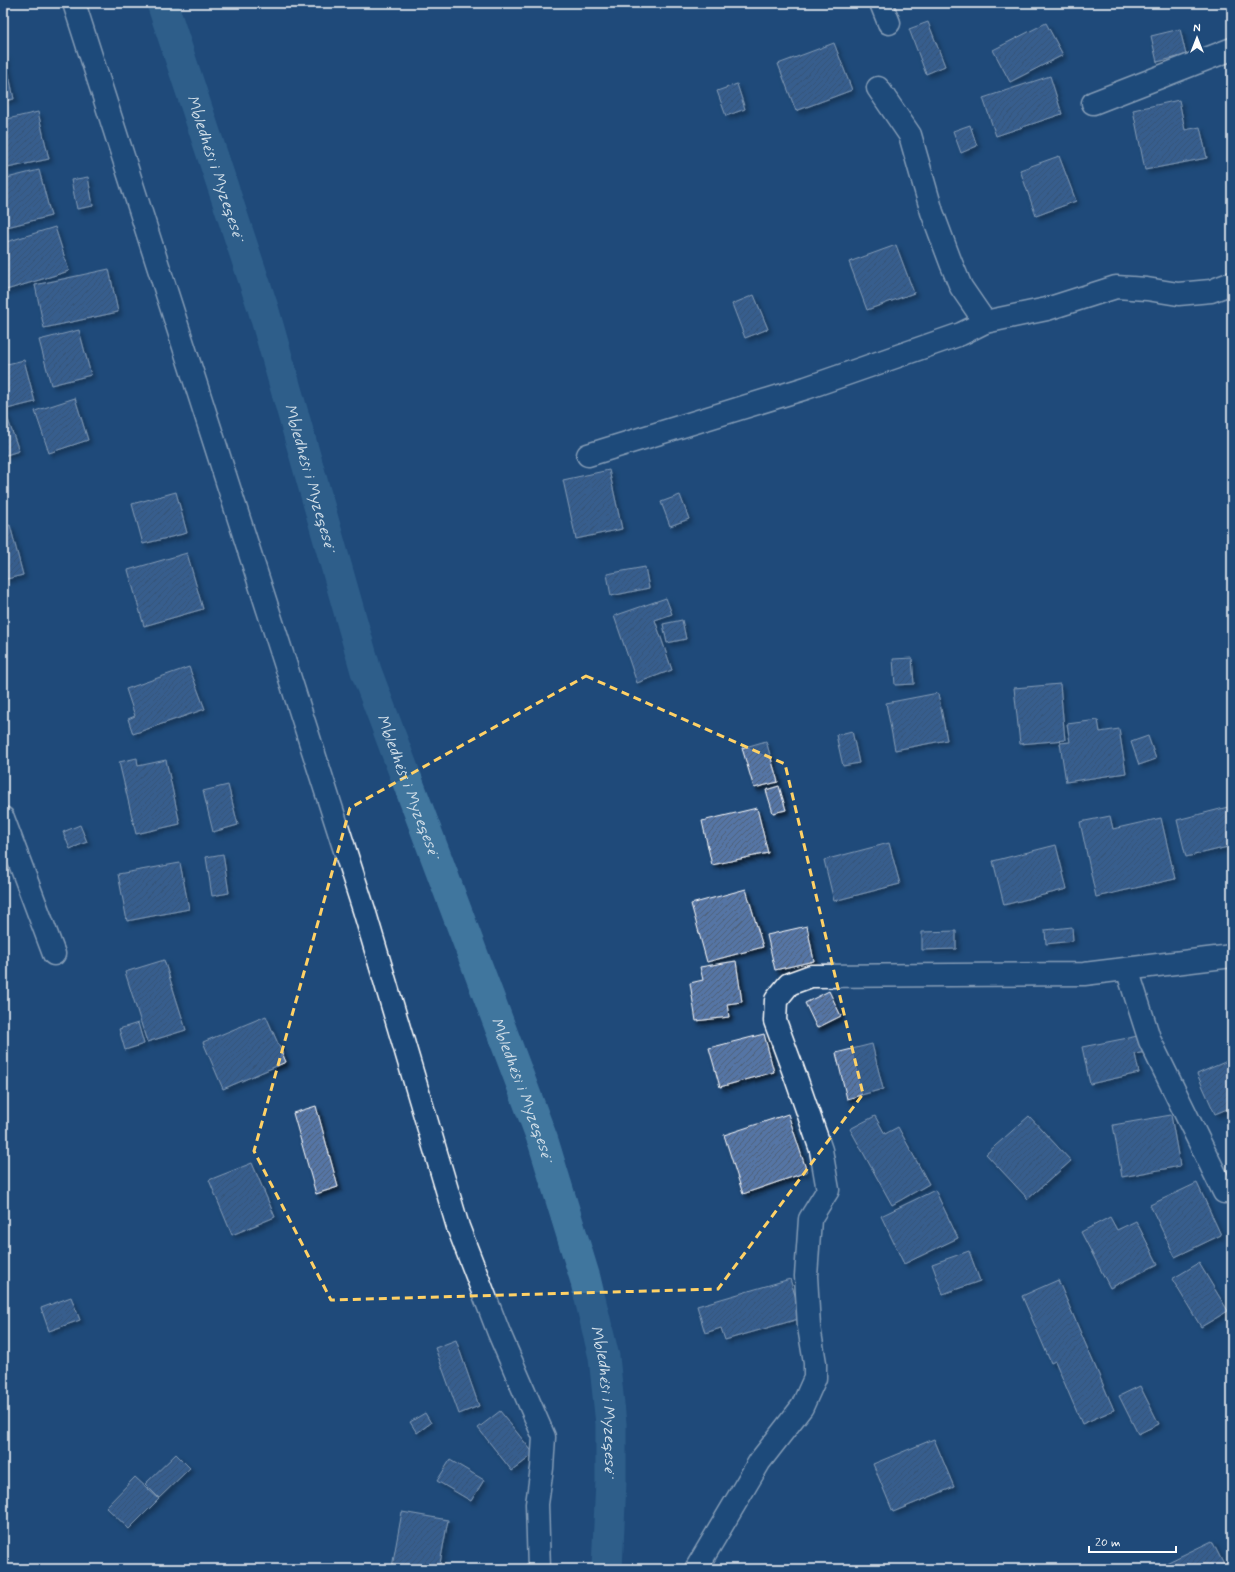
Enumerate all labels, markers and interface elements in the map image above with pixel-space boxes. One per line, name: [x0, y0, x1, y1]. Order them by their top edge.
north arrow: [1177, 18, 1217, 58]
text: N: [1193, 22, 1201, 36]
water label: Mbledhësi i Myzeqesë: [181, 92, 250, 246]
water label: Mbledhësi i Myzeqesë: [279, 401, 341, 557]
water label: Mbledhësi i Myzeqesë: [371, 711, 445, 864]
water label: Mbledhësi i Myzeqesë: [485, 1014, 558, 1167]
water label: Mbledhësi i Myzeqesë: [585, 1323, 620, 1480]
scale bar: [1089, 1528, 1176, 1554]
text: 20 m: [1095, 1535, 1121, 1551]

